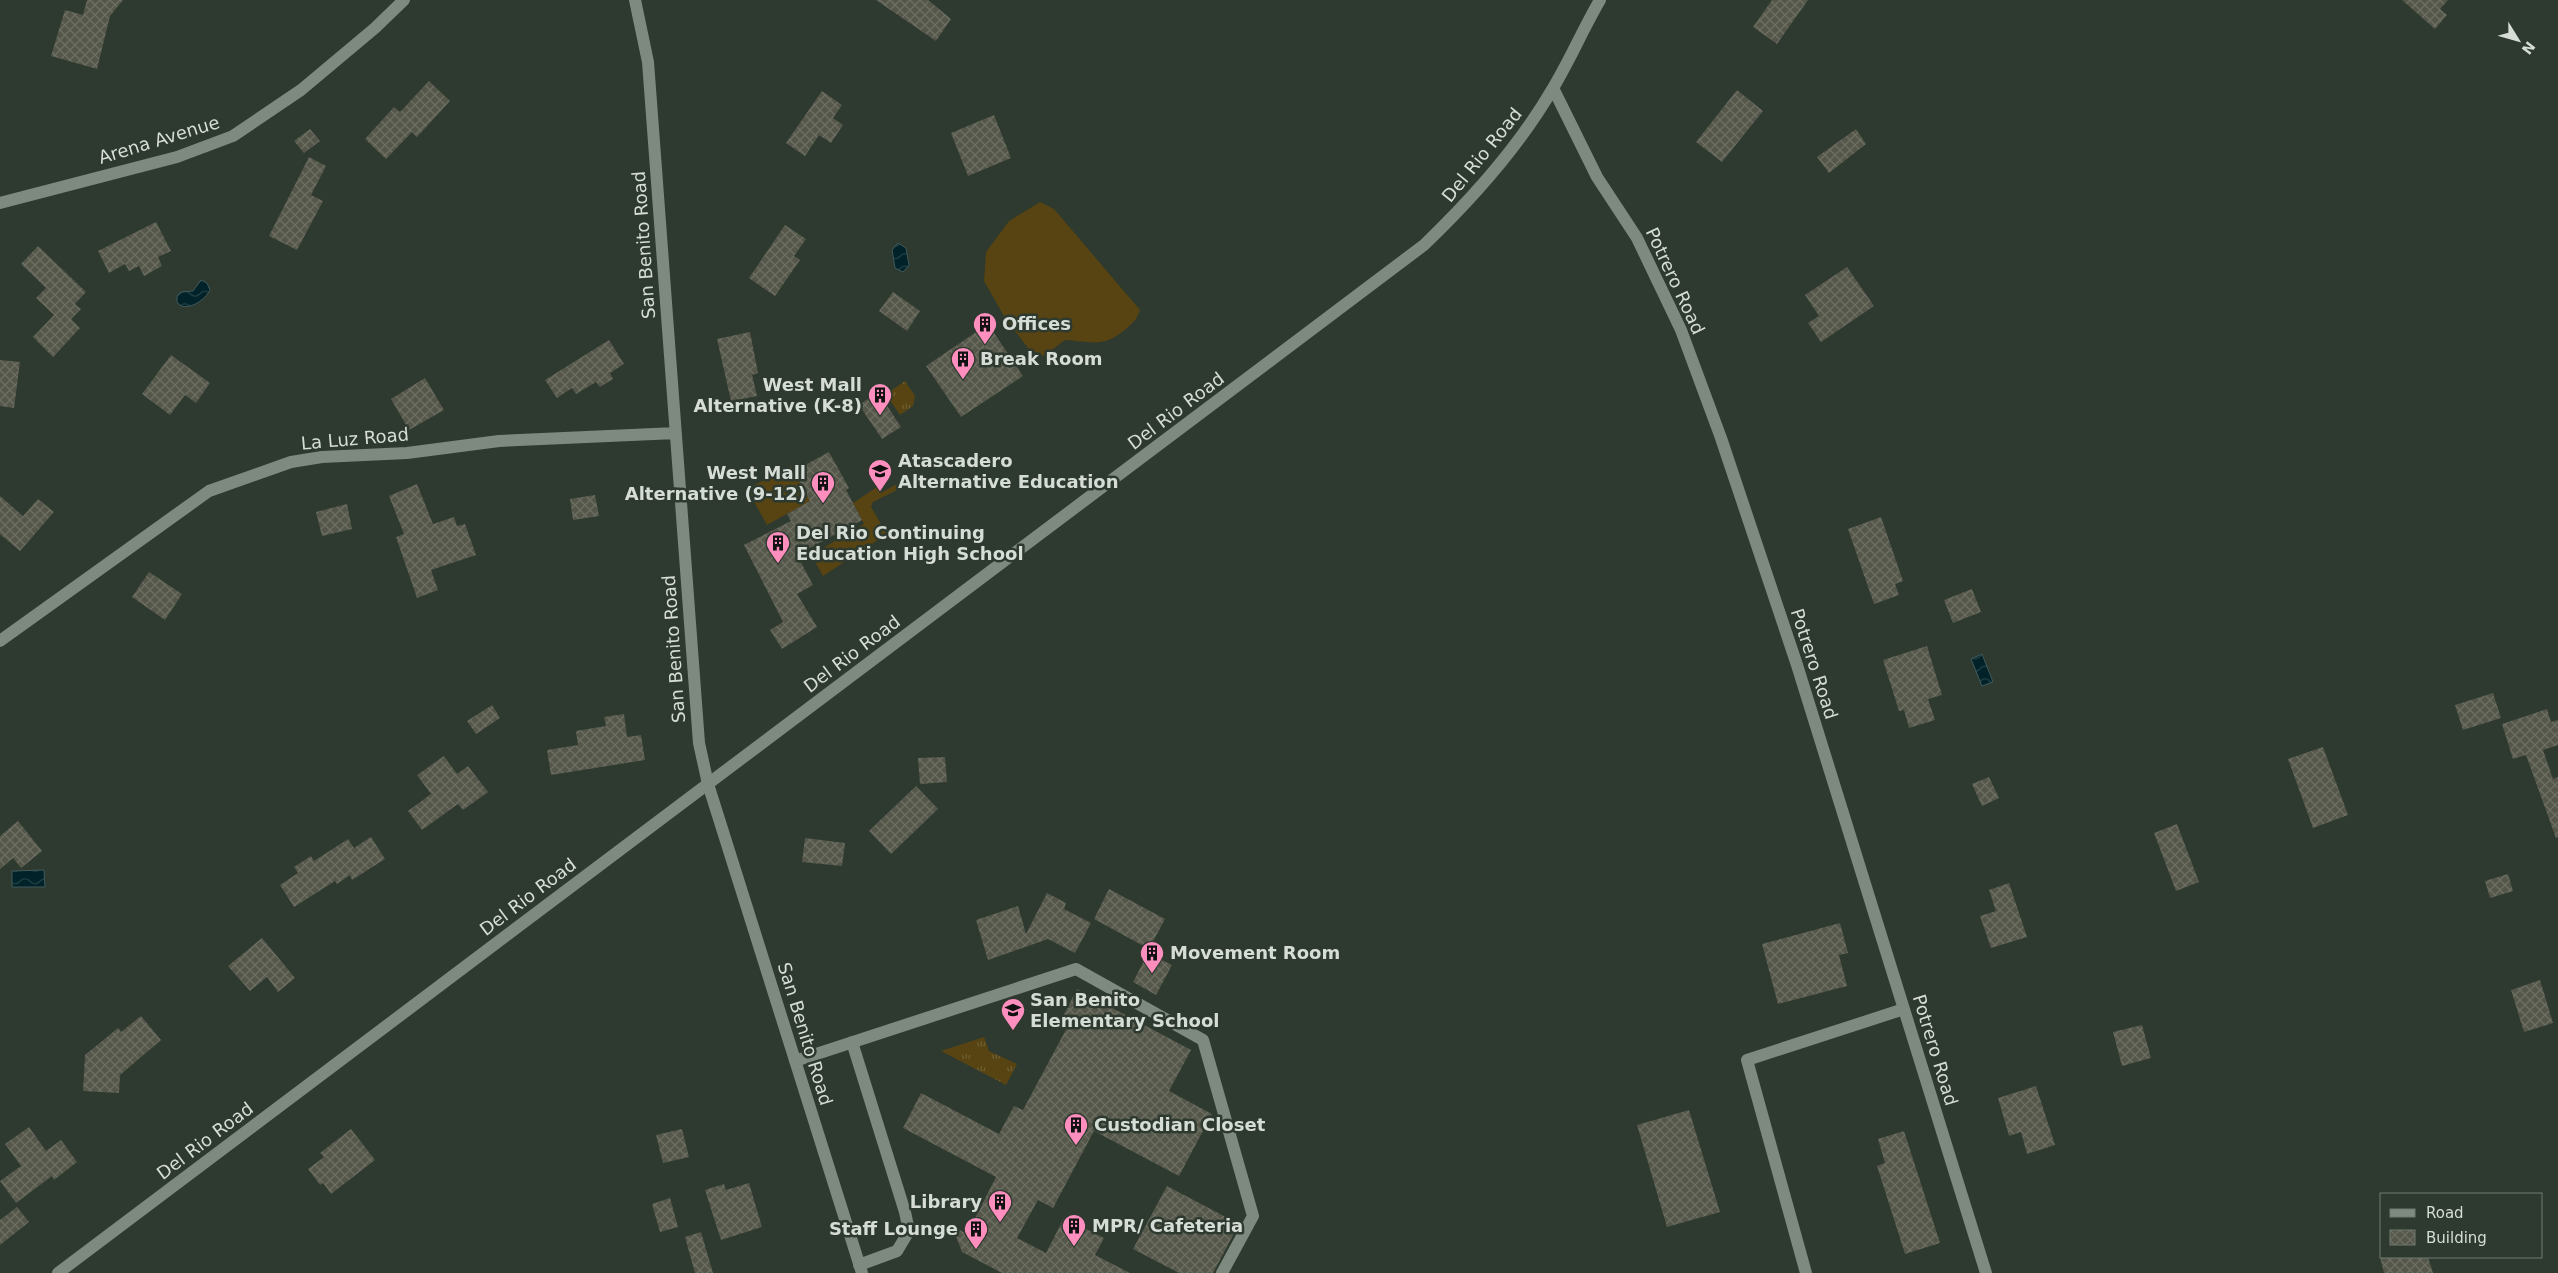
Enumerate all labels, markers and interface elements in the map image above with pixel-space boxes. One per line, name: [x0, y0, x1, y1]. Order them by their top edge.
north arrow: [2493, 15, 2543, 65]
text: N: [2518, 38, 2538, 57]
street label: Del Rio Road: [1437, 103, 1526, 206]
street label: Arena Avenue: [96, 111, 222, 168]
street label: San Benito Road: [628, 170, 659, 320]
street label: Potrero Road: [1642, 224, 1709, 337]
building icon: Offices: [972, 311, 998, 345]
place label: Offices: [1002, 313, 1071, 334]
building icon: Break Room: [950, 346, 976, 380]
place label: Break Room: [980, 348, 1103, 369]
street label: Del Rio Road: [1123, 368, 1228, 454]
place label: West Mall Alternative (K-8): [693, 374, 862, 416]
building icon: West Mall Alternative (K-8): [867, 382, 893, 416]
street label: La Luz Road: [300, 423, 410, 454]
place label: Atascadero Alternative Education: [898, 450, 1119, 492]
school or university icon: Atascadero Alternative Education: [867, 458, 893, 492]
place label: West Mall Alternative (9-12): [625, 462, 806, 504]
building icon: West Mall Alternative (9-12): [810, 470, 836, 504]
place label: Del Rio Continuing Education High School: [796, 522, 1024, 564]
building icon: Del Rio Continuing Education High School: [765, 530, 791, 564]
street label: San Benito Road: [658, 574, 689, 724]
street label: Potrero Road: [1787, 606, 1842, 722]
street label: Del Rio Road: [799, 611, 904, 697]
street label: Del Rio Road: [475, 854, 580, 940]
building icon: Movement Room: [1139, 940, 1165, 974]
place label: Movement Room: [1170, 942, 1340, 963]
street label: San Benito Road: [774, 960, 837, 1108]
place label: San Benito Elementary School: [1030, 989, 1219, 1031]
street label: Potrero Road: [1909, 992, 1962, 1108]
school or university icon: San Benito Elementary School: [1000, 997, 1026, 1031]
street label: Del Rio Road: [152, 1098, 257, 1184]
building icon: Custodian Closet: [1063, 1112, 1089, 1146]
place label: Custodian Closet: [1094, 1114, 1266, 1135]
building icon: Library: [987, 1189, 1013, 1223]
place label: Library: [910, 1191, 982, 1212]
legend: [2380, 1193, 2543, 1258]
text: Road: [2426, 1204, 2464, 1222]
building icon: MPR/ Cafeteria: [1061, 1213, 1087, 1247]
place label: MPR/ Cafeteria: [1092, 1215, 1243, 1236]
building icon: Staff Lounge: [963, 1216, 989, 1250]
place label: Staff Lounge: [829, 1218, 958, 1239]
text: Building: [2426, 1229, 2487, 1247]

